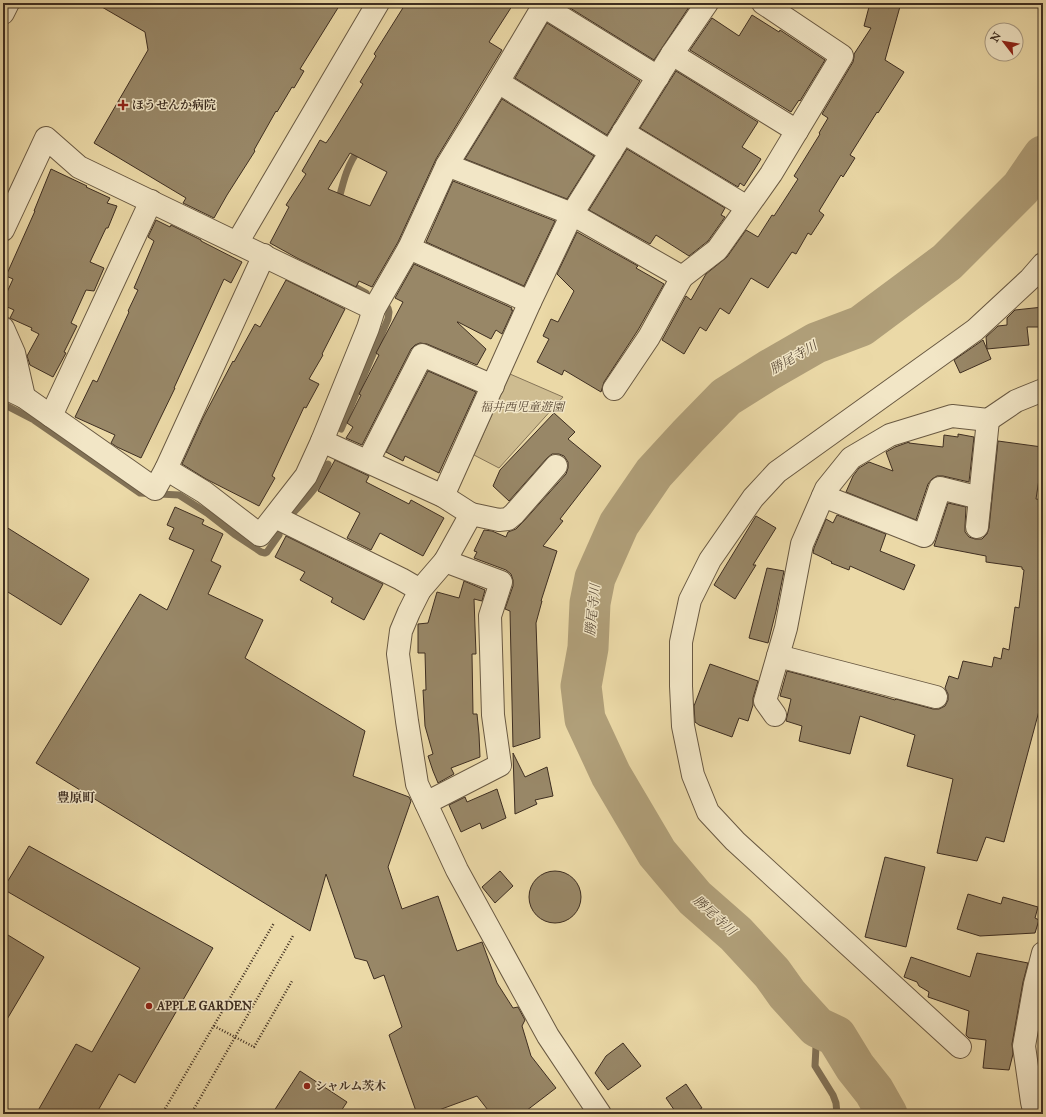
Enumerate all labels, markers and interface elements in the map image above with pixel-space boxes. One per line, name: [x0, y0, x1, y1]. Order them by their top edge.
north arrow: [984, 22, 1024, 62]
text: N: [988, 29, 1004, 44]
place label: ほうせんか病院: [132, 98, 216, 112]
marker: ほうせんか病院: [117, 99, 129, 111]
water label: 勝尾寺川: [767, 337, 822, 378]
park label: 福井西児童遊園: [480, 400, 566, 414]
water label: 勝尾寺川: [582, 581, 604, 637]
district label: 豊原町: [56, 790, 96, 806]
water label: 勝尾寺川: [690, 892, 740, 940]
place label: APPLE GARDEN: [156, 999, 253, 1013]
marker: APPLE GARDEN: [144, 1001, 154, 1011]
place label: シャルム茨木: [315, 1079, 386, 1093]
marker: シャルム茨木: [302, 1081, 312, 1091]

